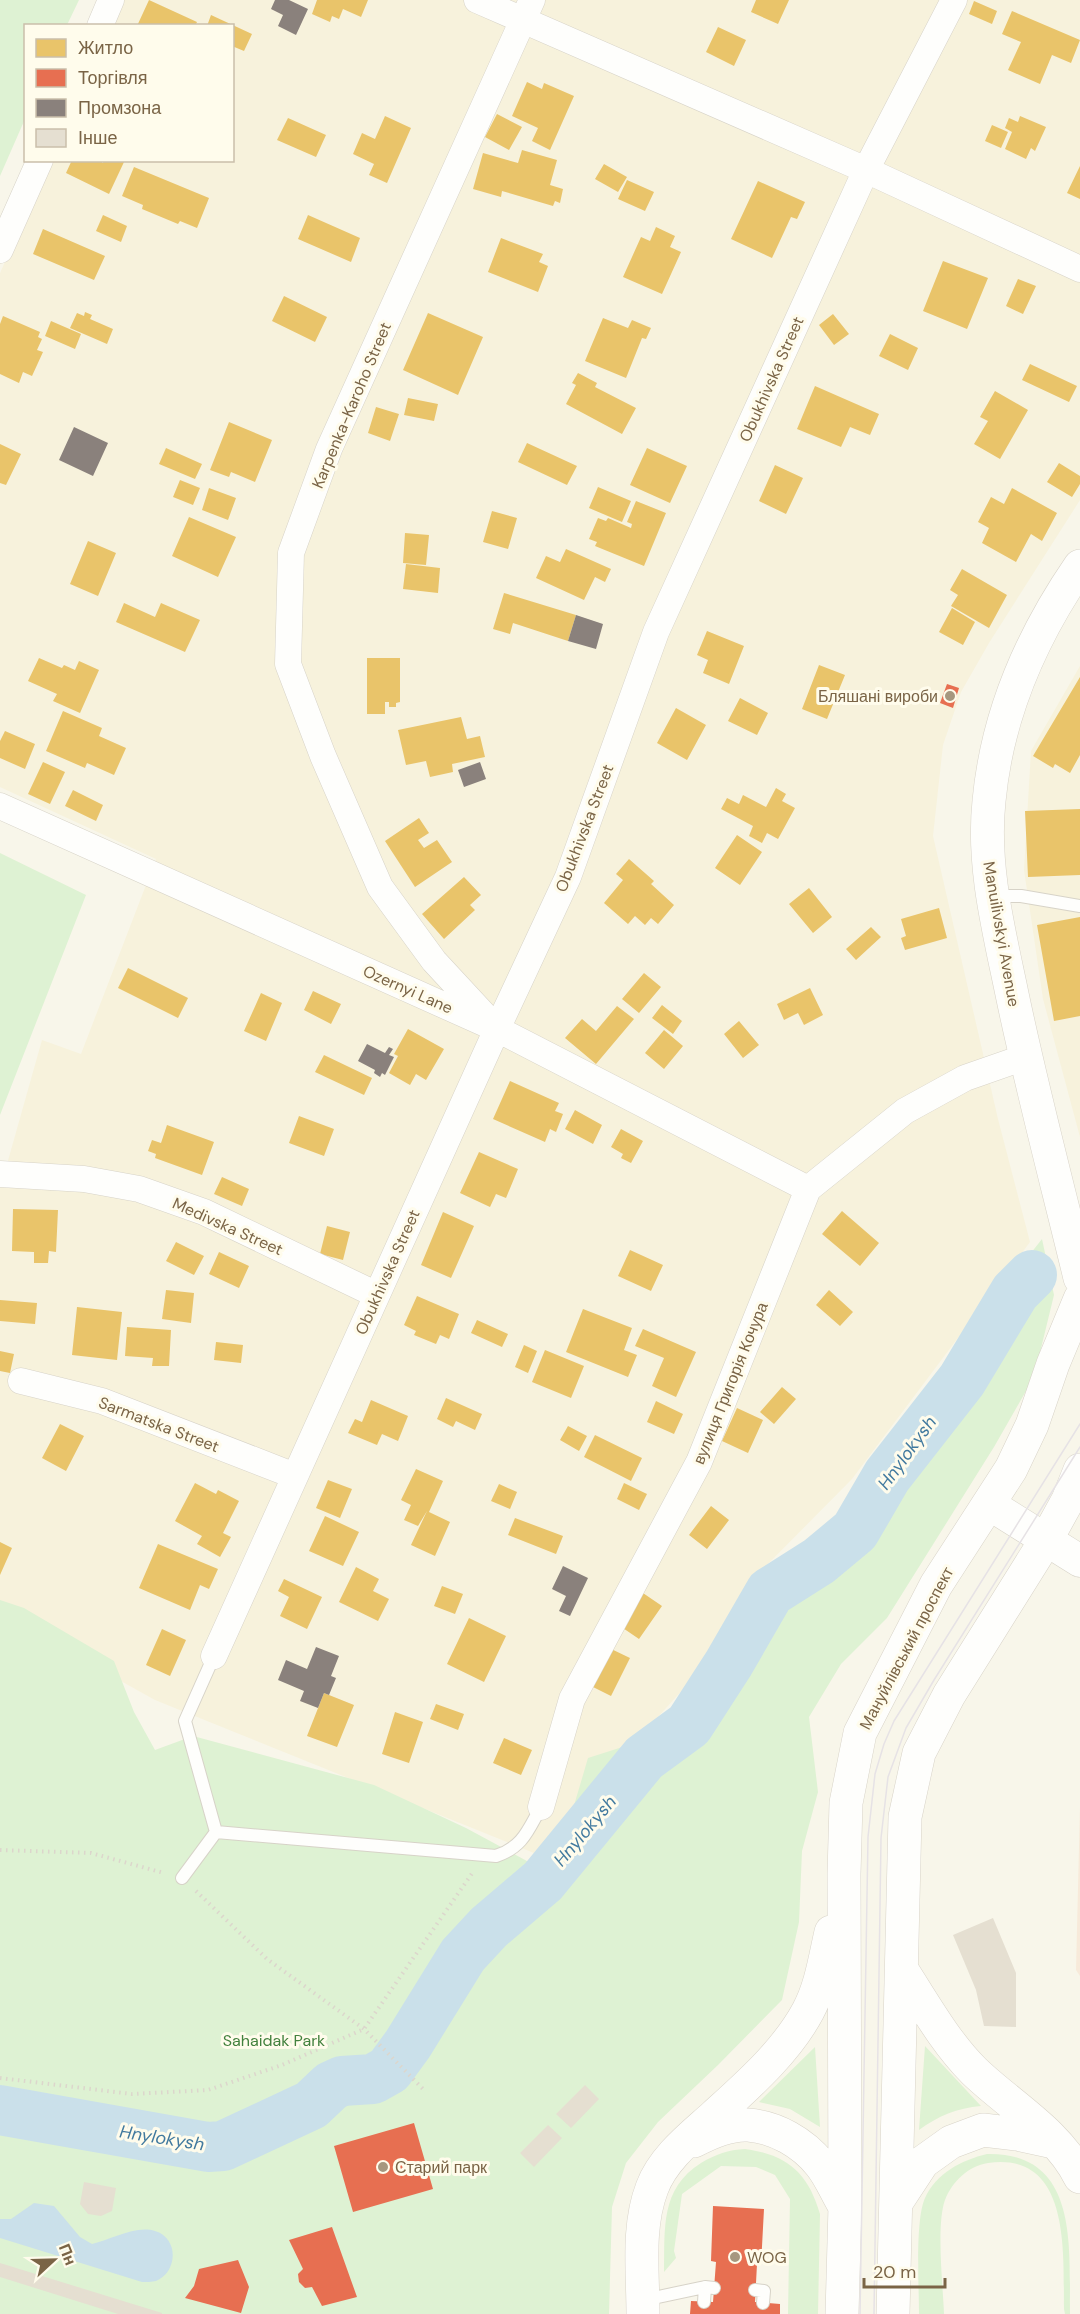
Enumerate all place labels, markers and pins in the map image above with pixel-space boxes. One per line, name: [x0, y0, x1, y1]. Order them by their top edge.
place label: Бляшані вироби: [818, 686, 938, 707]
marker: Бляшані вироби: [943, 689, 957, 703]
place label: Старий парк: [395, 2157, 488, 2178]
marker: Старий парк: [376, 2160, 390, 2174]
place label: WOG: [747, 2247, 787, 2268]
marker: WOG: [728, 2250, 742, 2264]

